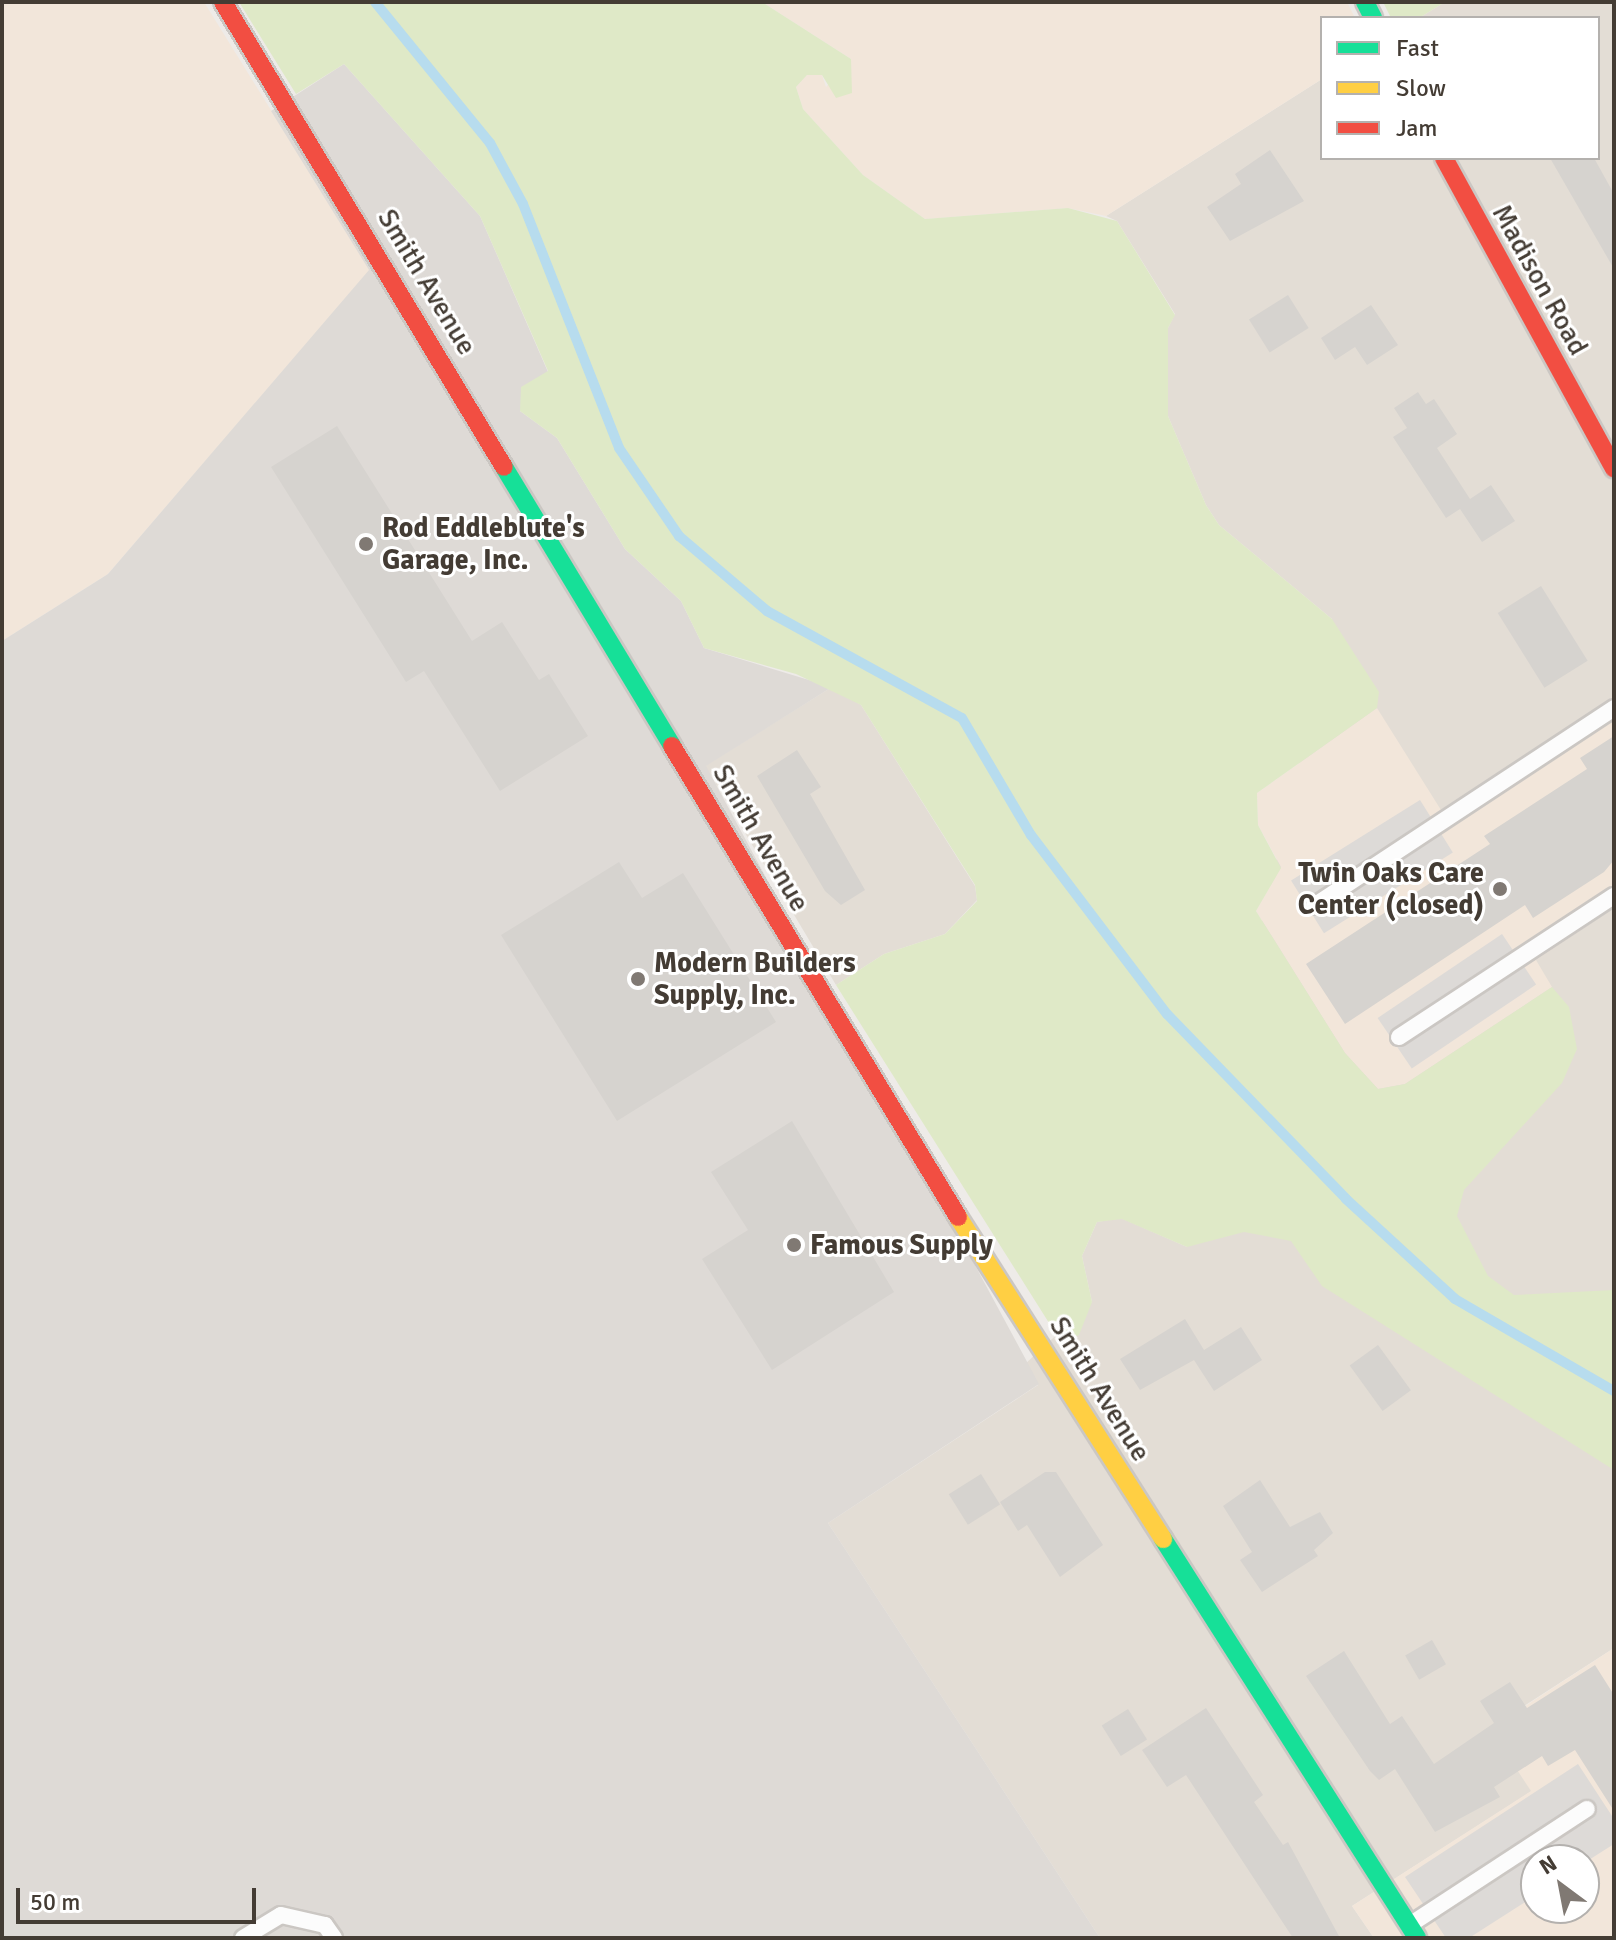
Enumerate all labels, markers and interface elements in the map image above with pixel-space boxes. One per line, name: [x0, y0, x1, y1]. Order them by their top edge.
legend: [1320, 16, 1600, 160]
text: Fast: [1396, 33, 1439, 63]
text: Slow: [1396, 73, 1446, 103]
text: Jam: [1396, 113, 1437, 143]
street label: Madison Road: [1485, 199, 1595, 361]
street label: Smith Avenue: [370, 203, 484, 361]
place label: Rod Eddleblute's Garage, Inc.: [382, 511, 585, 577]
marker: Rod Eddleblute's Garage, Inc.: [357, 535, 375, 553]
street label: Smith Avenue: [705, 759, 817, 917]
place label: Twin Oaks Care Center (closed): [1298, 856, 1484, 922]
marker: Twin Oaks Care Center (closed): [1491, 880, 1509, 898]
place label: Modern Builders Supply, Inc.: [654, 946, 856, 1012]
marker: Modern Builders Supply, Inc.: [629, 970, 647, 988]
place label: Famous Supply: [810, 1228, 993, 1262]
marker: Famous Supply: [785, 1236, 803, 1254]
street label: Smith Avenue: [1042, 1311, 1158, 1467]
north arrow: [1520, 1844, 1600, 1924]
text: N: [1534, 1849, 1562, 1880]
scale bar: [20, 1872, 260, 1922]
text: 50 m: [30, 1887, 80, 1917]

